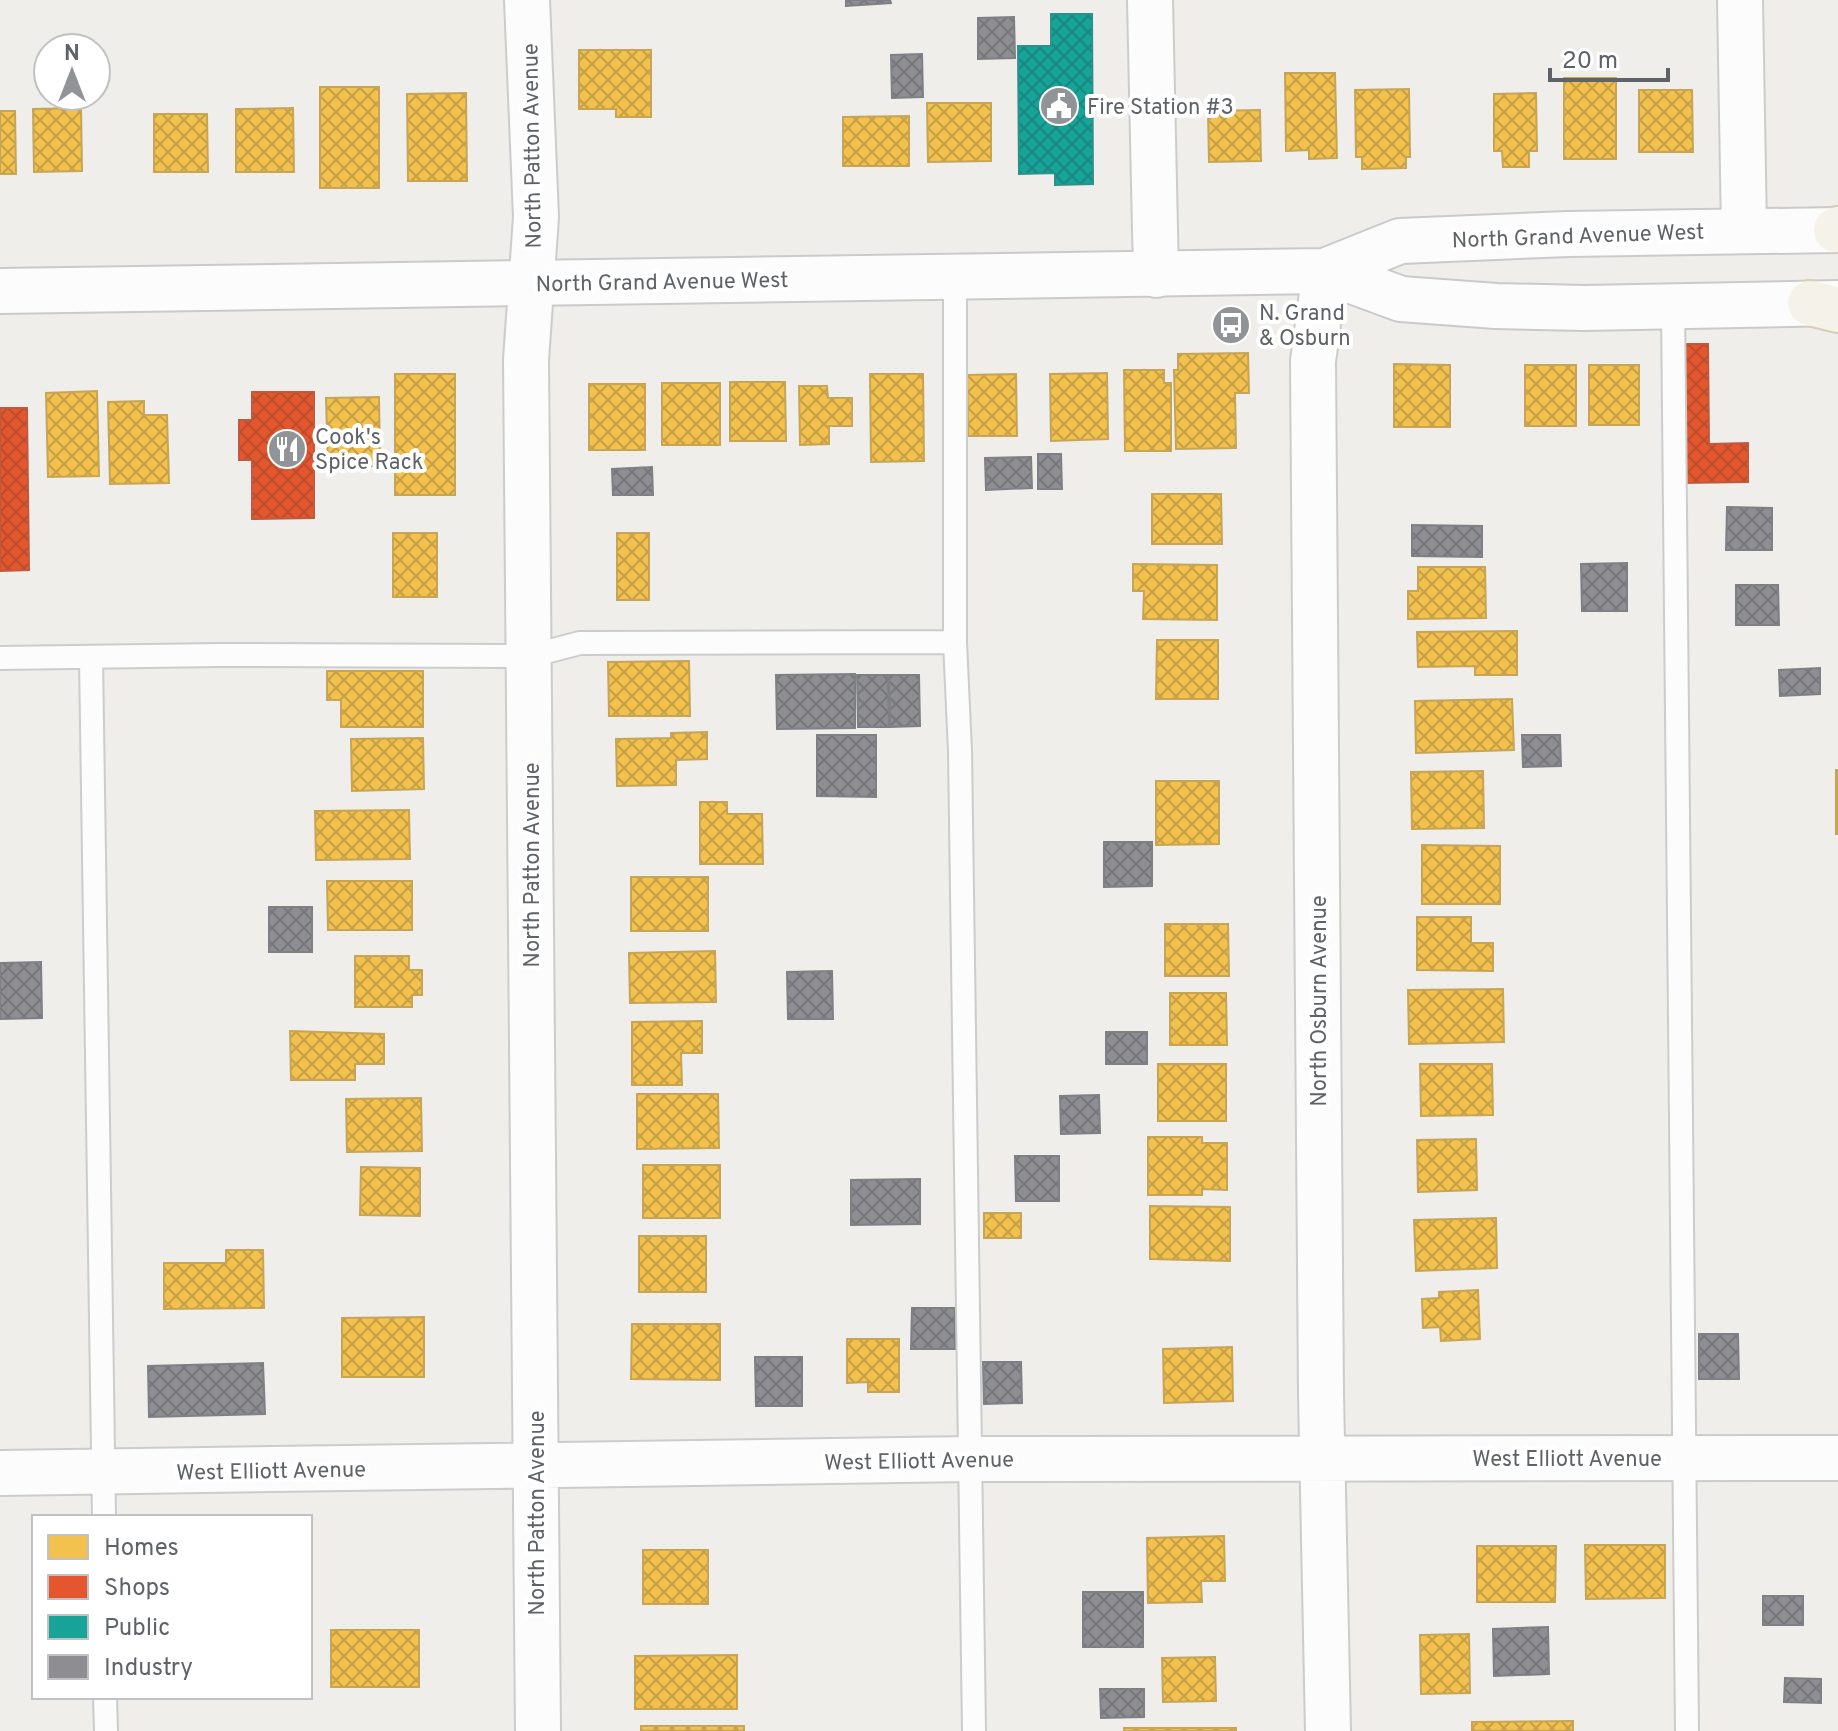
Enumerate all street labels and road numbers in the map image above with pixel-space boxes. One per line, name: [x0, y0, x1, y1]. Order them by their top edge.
street label: North Patton Avenue: [518, 43, 549, 249]
street label: North Grand Avenue West: [1451, 220, 1705, 255]
street label: North Grand Avenue West: [535, 268, 789, 299]
street label: North Patton Avenue: [520, 762, 547, 968]
street label: North Osburn Avenue: [1307, 895, 1334, 1107]
street label: North Patton Avenue: [525, 1410, 552, 1616]
street label: West Elliott Avenue: [824, 1447, 1014, 1478]
street label: West Elliott Avenue: [1472, 1447, 1662, 1474]
street label: West Elliott Avenue: [176, 1457, 366, 1488]

